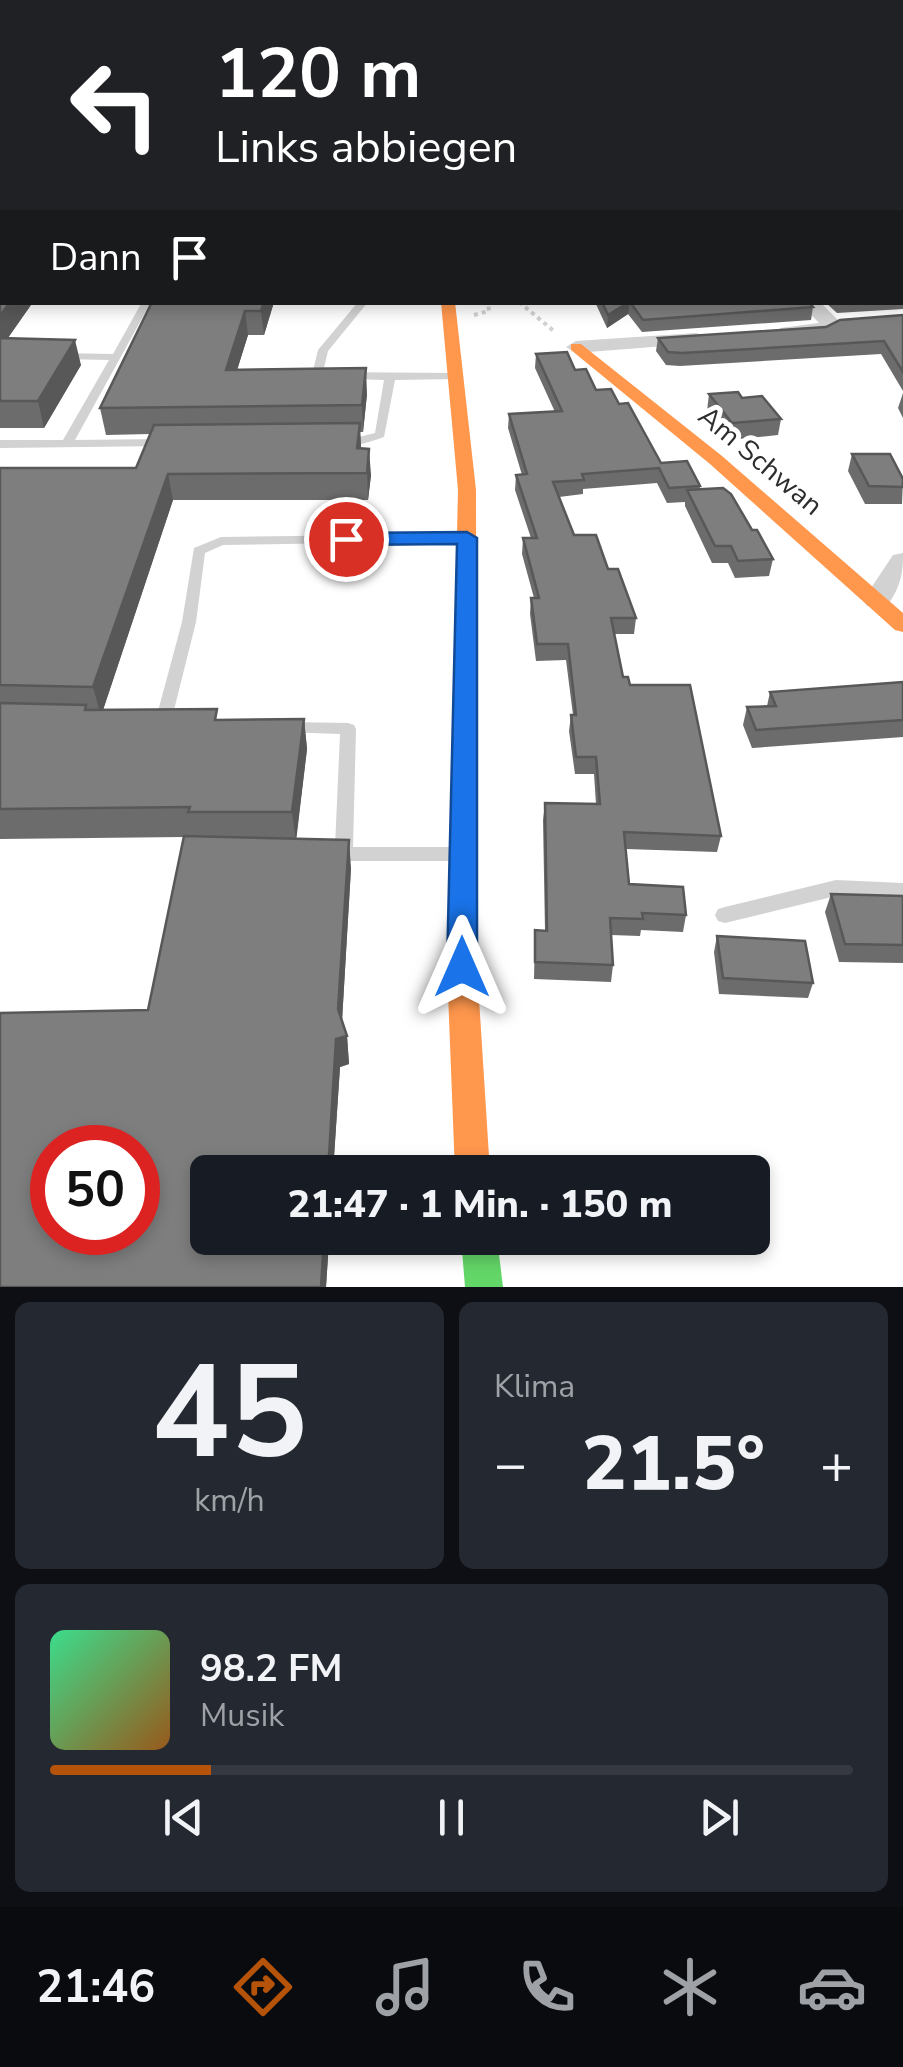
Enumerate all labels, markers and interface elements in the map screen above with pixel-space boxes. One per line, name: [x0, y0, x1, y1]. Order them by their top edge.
text: 120 m: [215, 26, 421, 122]
icon: left: [50, 40, 180, 170]
text: Links abbiegen: [215, 117, 517, 178]
icon: arrive: [162, 230, 217, 285]
text: Dann: [50, 232, 142, 283]
street label: Am Schwan: [690, 398, 831, 524]
pin: [304, 497, 389, 582]
icon: arrive: [319, 512, 374, 567]
position arrow: [410, 915, 514, 1019]
speed limit sign: 50: [30, 1125, 160, 1255]
text: 21:47 · 1 Min. · 150 m: [287, 1179, 673, 1230]
text: 45: [151, 1325, 308, 1502]
text: Klima: [494, 1365, 575, 1408]
text: 21.5°: [582, 1413, 765, 1515]
text: −: [494, 1427, 527, 1502]
text: +: [820, 1427, 853, 1502]
text: km/h: [194, 1479, 265, 1522]
text: 98.2 FM: [200, 1643, 342, 1694]
text: Musik: [200, 1694, 284, 1737]
icon: previous: [156, 1790, 211, 1845]
icon: pause: [424, 1790, 479, 1845]
icon: next: [692, 1790, 747, 1845]
icon: directions: [228, 1952, 298, 2022]
icon: music: [370, 1952, 440, 2022]
icon: phone: [512, 1952, 582, 2022]
icon: climate: [655, 1952, 725, 2022]
icon: car: [797, 1952, 867, 2022]
text: 21:46: [36, 1957, 155, 2018]

